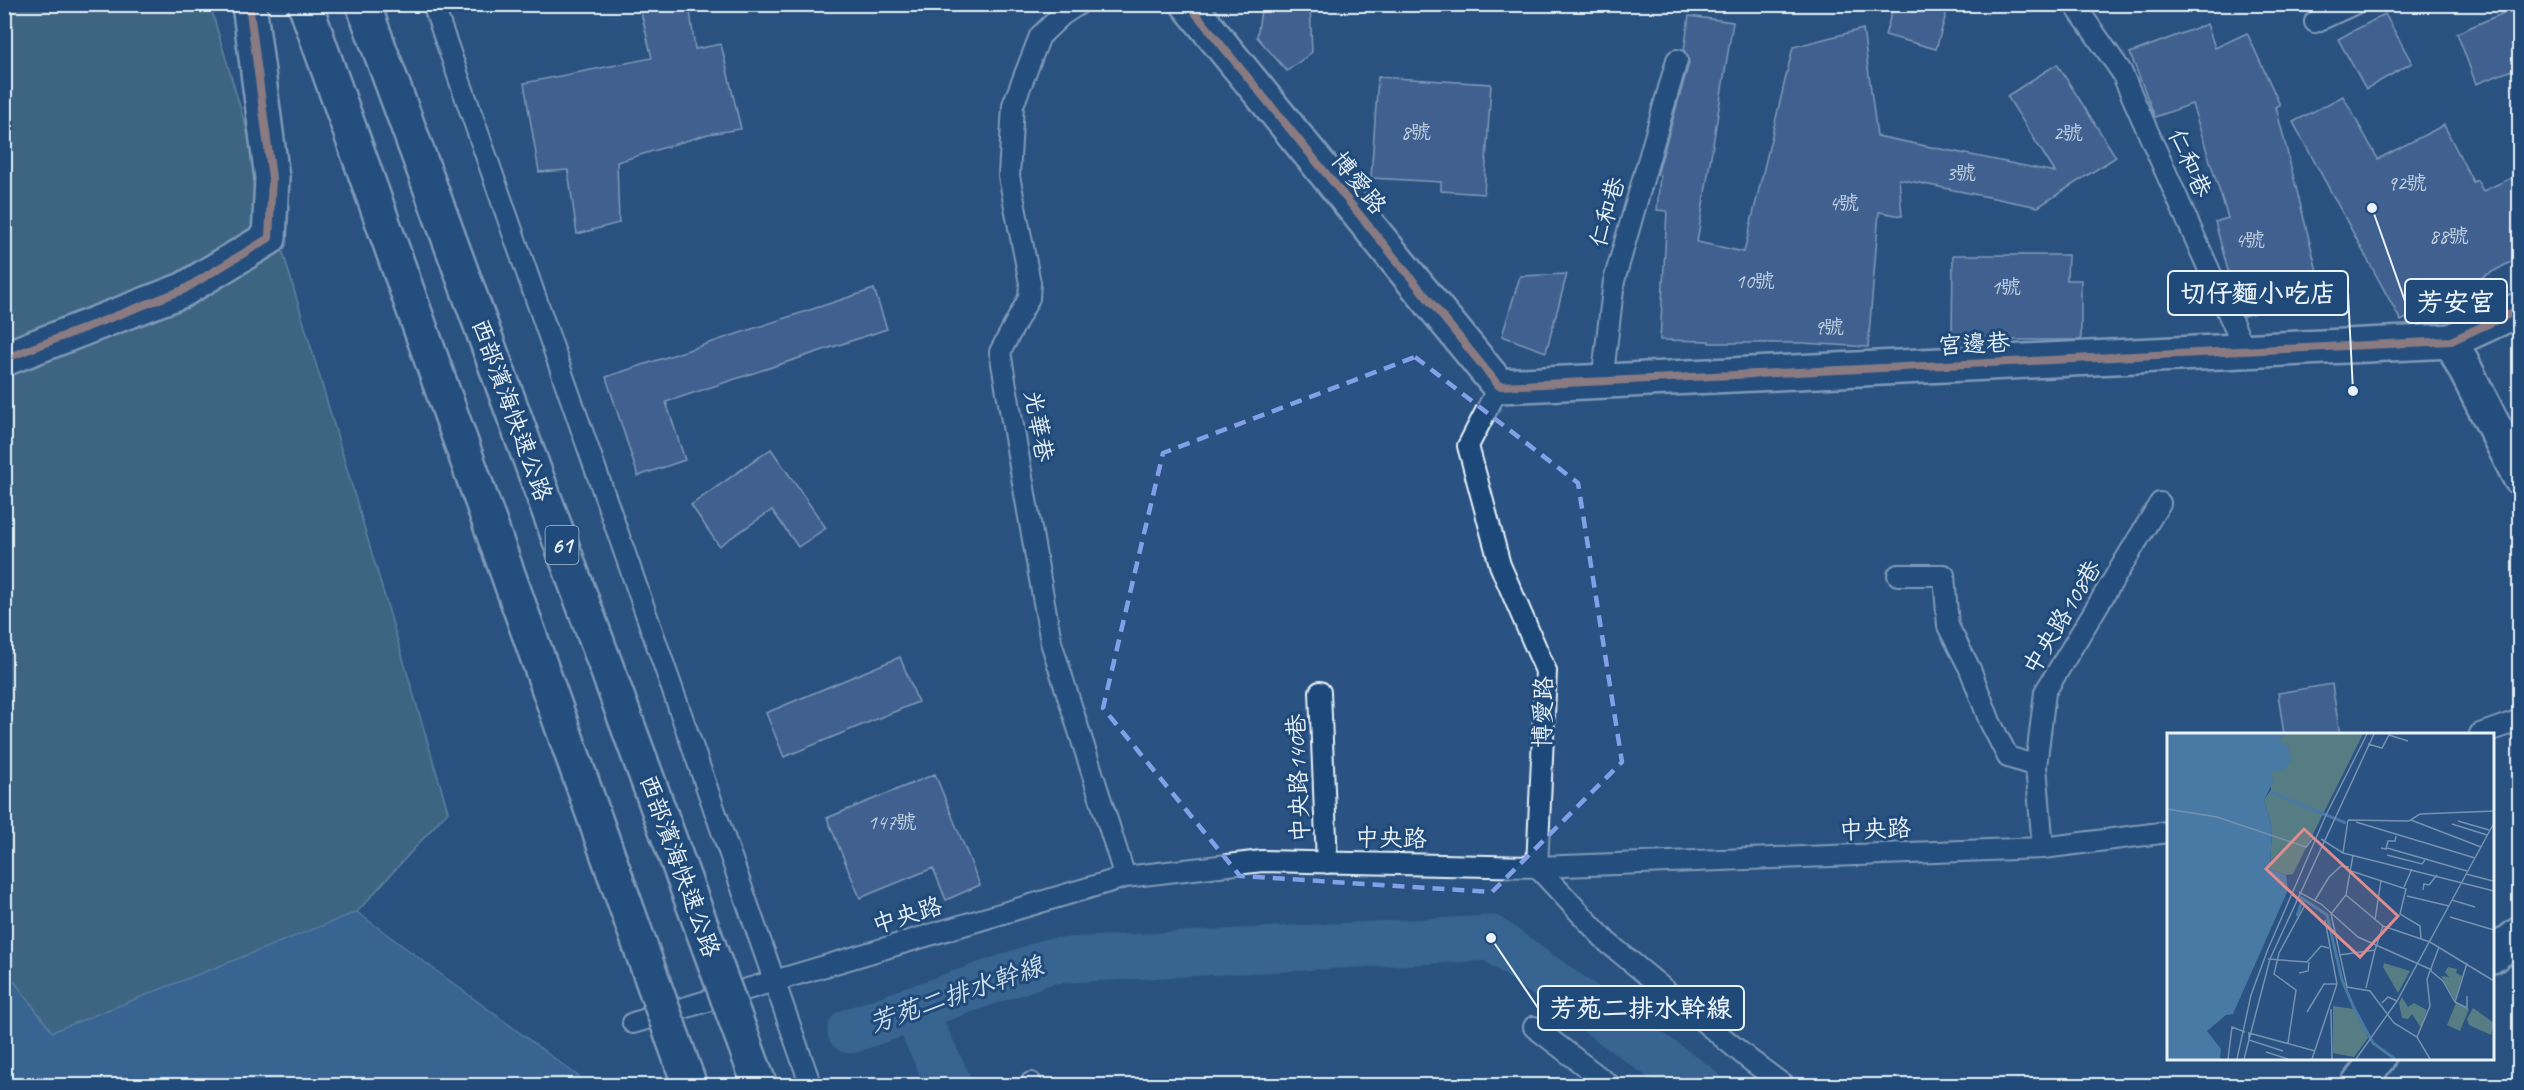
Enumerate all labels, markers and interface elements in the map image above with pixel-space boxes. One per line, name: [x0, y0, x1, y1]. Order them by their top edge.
house number: 8號: [1401, 119, 1431, 145]
house number: 2號: [2053, 120, 2083, 146]
street label: 仁和巷: [2162, 124, 2218, 202]
street label: 博愛路: [1325, 146, 1393, 220]
house number: 3號: [1946, 160, 1976, 186]
house number: 92號: [2387, 170, 2427, 196]
street label: 仁和巷: [1583, 173, 1631, 251]
house number: 4號: [1829, 190, 1859, 216]
house number: 88號: [2429, 223, 2469, 249]
house number: 4號: [2235, 227, 2265, 253]
house number: 10號: [1735, 268, 1775, 294]
callout: 切仔麵小吃店: [2168, 271, 2348, 315]
house number: 1號: [1991, 274, 2021, 300]
text: 切仔麵小吃店: [2180, 277, 2336, 310]
callout: 芳安宮: [2405, 279, 2507, 323]
text: 芳安宮: [2417, 286, 2495, 319]
house number: 9號: [1814, 314, 1844, 340]
street label: 西部濱海快速公路: [465, 315, 559, 505]
street label: 宮邊巷: [1937, 327, 2011, 361]
street label: 光華巷: [1018, 388, 1060, 464]
road number: 61: [546, 526, 578, 564]
street label: 中央路108巷: [2016, 554, 2108, 680]
street label: 博愛路: [1527, 676, 1559, 748]
street label: 中央路140巷: [1281, 713, 1315, 843]
inset map: [2167, 733, 2494, 1060]
street label: 西部濱海快速公路: [633, 771, 727, 961]
house number: 147號: [867, 809, 917, 835]
street label: 中央路: [1838, 813, 1912, 845]
street label: 中央路: [1355, 822, 1427, 854]
street label: 中央路: [868, 890, 946, 940]
water label: 芳苑二排水幹線: [865, 949, 1049, 1040]
callout: 芳苑二排水幹線: [1538, 986, 1744, 1030]
text: 芳苑二排水幹線: [1550, 992, 1732, 1025]

